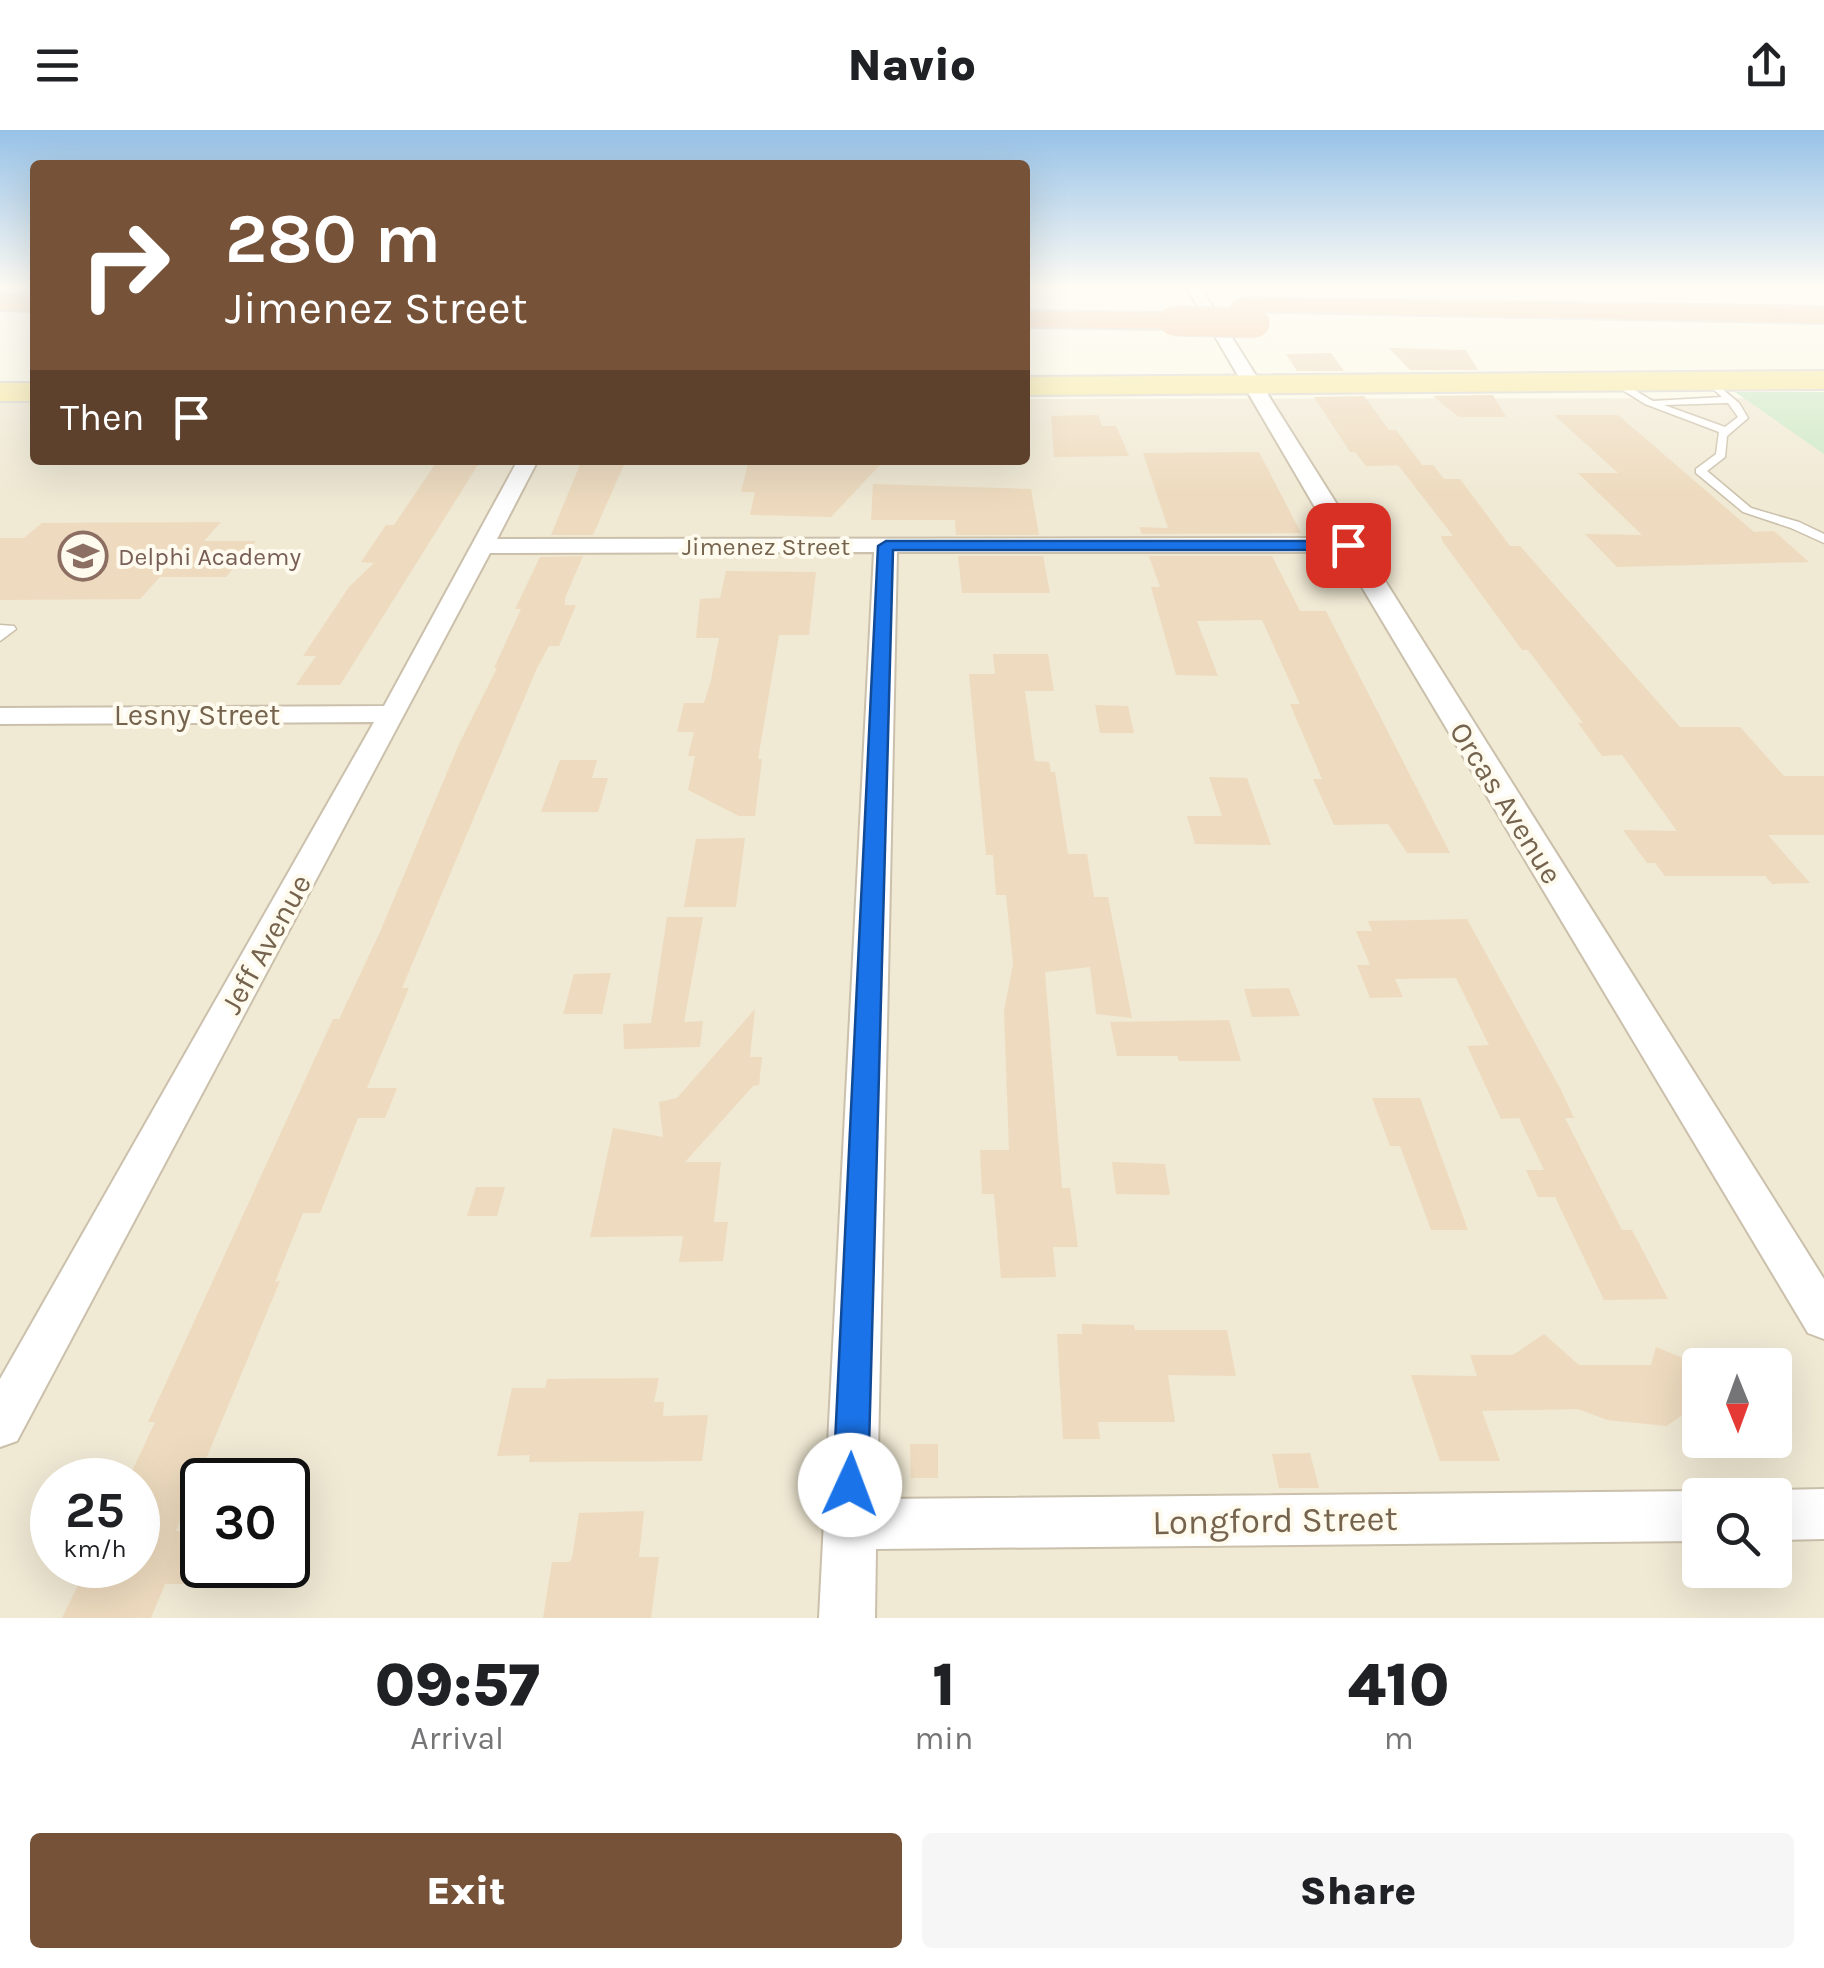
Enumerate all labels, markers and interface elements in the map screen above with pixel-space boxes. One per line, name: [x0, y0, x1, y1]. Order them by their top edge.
icon: menu: [30, 38, 85, 93]
icon: share: [1739, 38, 1794, 93]
text: Navio: [848, 39, 976, 91]
text: 280 m: [225, 198, 441, 280]
icon: right: [60, 200, 190, 330]
text: Jimenez Street: [225, 282, 528, 334]
icon: arrive: [164, 390, 219, 445]
text: Then: [60, 395, 144, 440]
pin: [1306, 503, 1391, 588]
icon: arrive: [1321, 518, 1376, 573]
school or university icon: Delphi Academy: [57, 530, 109, 582]
street label: Jimenez Street: [682, 532, 850, 561]
place label: Delphi Academy: [118, 542, 301, 571]
street label: Lesny Street: [114, 697, 280, 733]
street label: Orcas Avenue: [1442, 716, 1570, 890]
street label: Jeff Avenue: [213, 868, 319, 1020]
north arrow: [1682, 1348, 1792, 1458]
map controls: [1682, 1348, 1792, 1588]
position arrow: [798, 1433, 902, 1537]
speed limit sign: 30: [180, 1458, 310, 1588]
button: search: [1682, 1478, 1792, 1588]
text: 25: [65, 1481, 125, 1540]
street label: Longford Street: [1152, 1498, 1398, 1543]
text: km/h: [63, 1534, 127, 1563]
text: 09:57: [375, 1650, 540, 1720]
text: 1: [932, 1650, 955, 1720]
text: 410: [1348, 1650, 1449, 1720]
text: Arrival: [410, 1720, 504, 1757]
text: min: [914, 1720, 973, 1757]
text: m: [1384, 1720, 1414, 1757]
button: Exit: [30, 1833, 902, 1948]
button: Share: [922, 1833, 1794, 1948]

